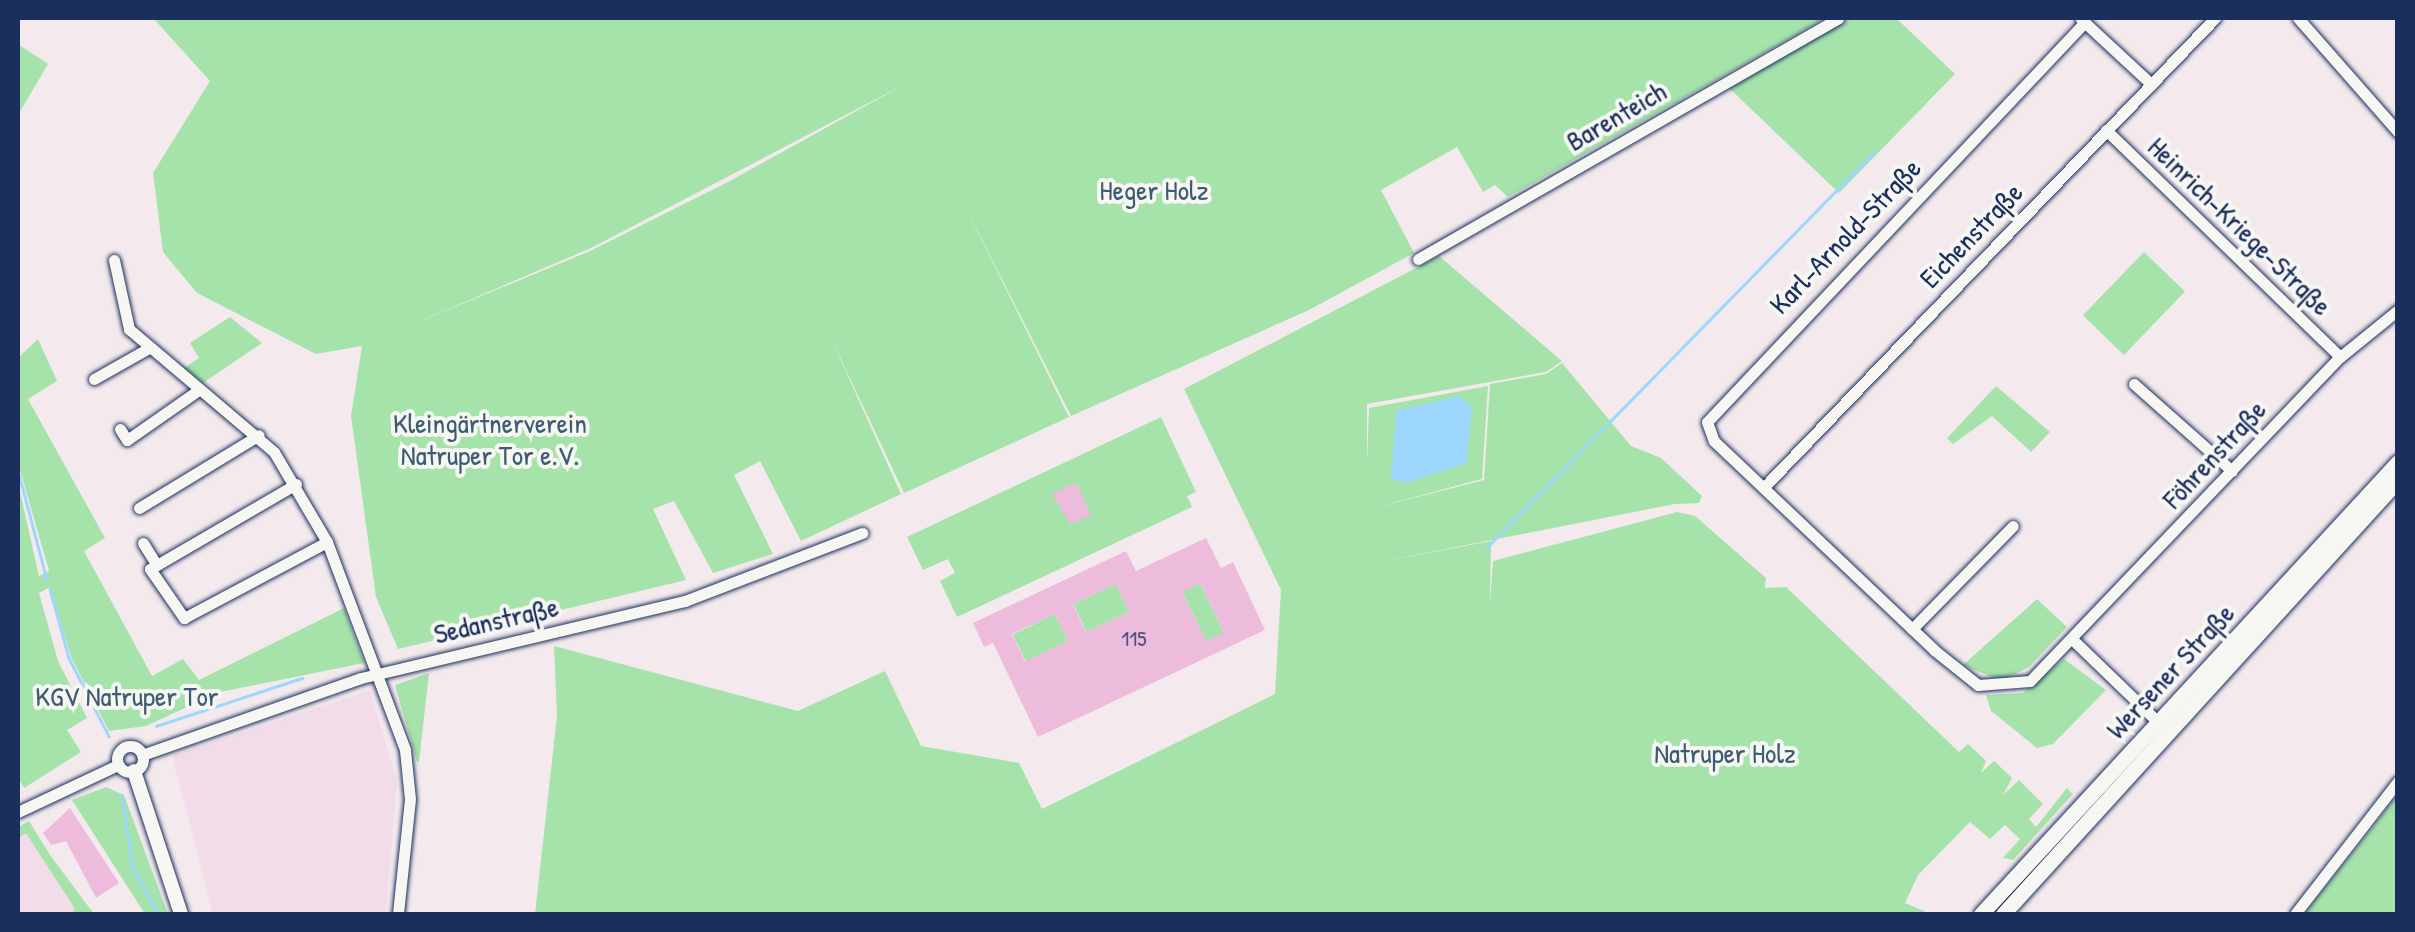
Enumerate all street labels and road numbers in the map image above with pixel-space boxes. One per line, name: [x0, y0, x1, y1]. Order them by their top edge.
street label: Barenteich: [1560, 74, 1672, 158]
street label: Heinrich-Kriege-Straße: [2141, 130, 2339, 322]
street label: Karl-Arnold-Straße: [1762, 151, 1928, 321]
street label: Eichenstraße: [1913, 175, 2029, 295]
street label: Föhrenstraße: [2155, 393, 2273, 515]
street label: Sedanstraße: [431, 589, 561, 651]
street label: Wersener Straße: [2099, 597, 2241, 745]

